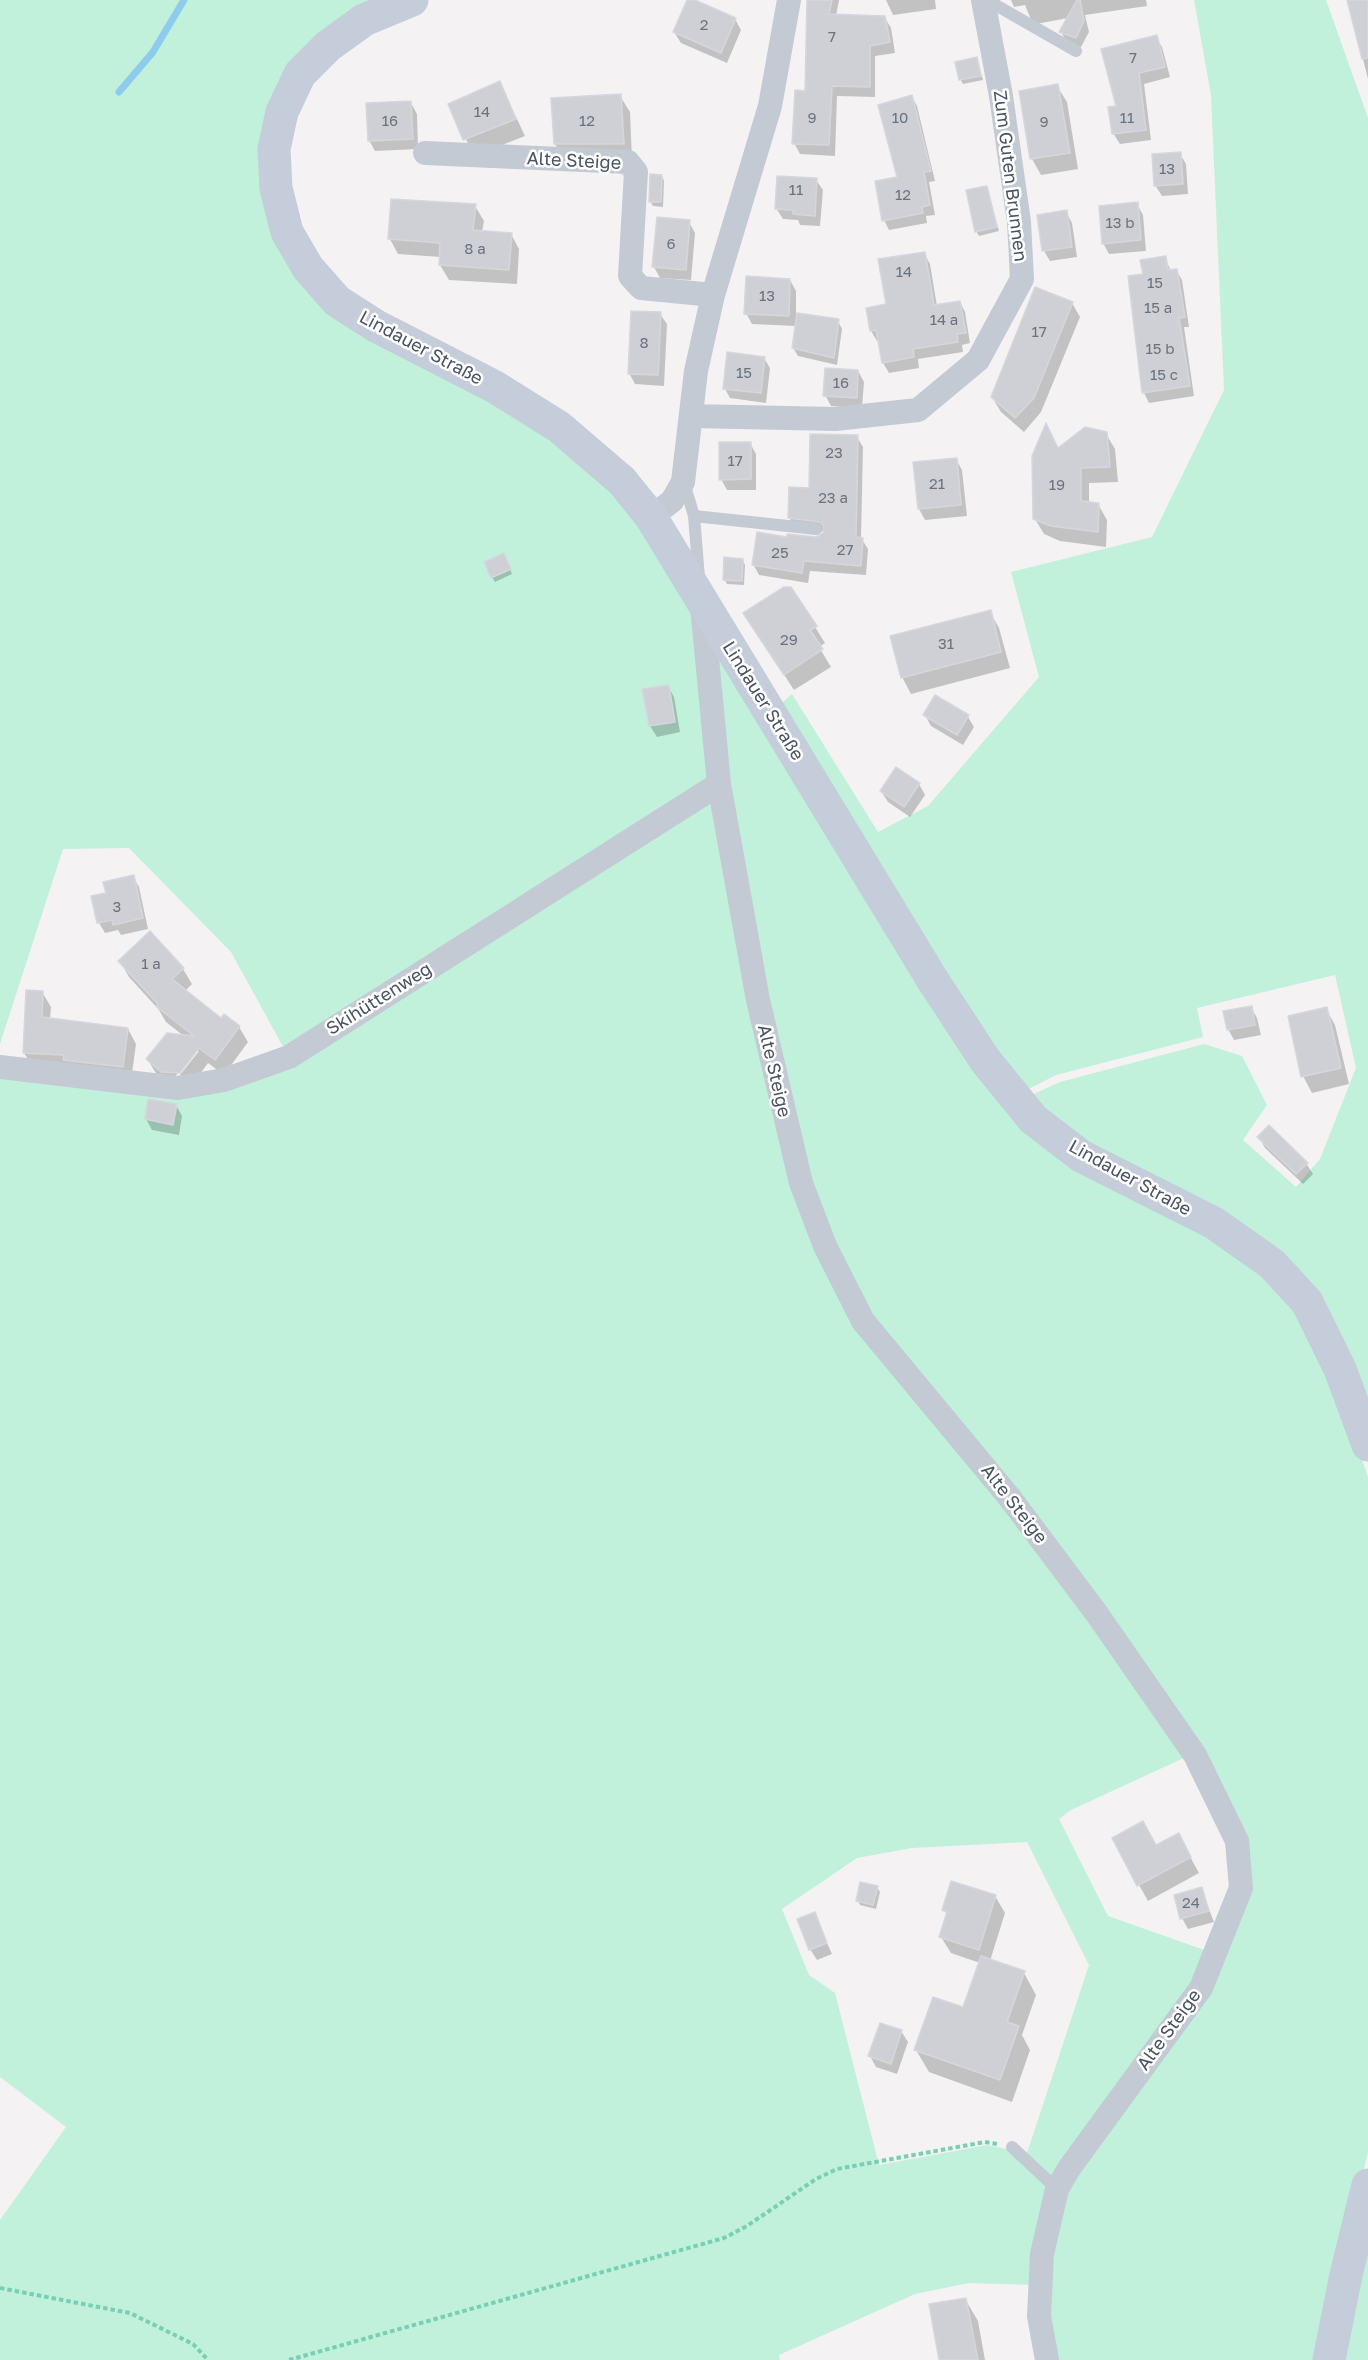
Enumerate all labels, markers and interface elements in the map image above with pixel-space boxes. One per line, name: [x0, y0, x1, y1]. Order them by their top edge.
house number: 2: [700, 16, 708, 34]
house number: 7: [828, 28, 836, 46]
house number: 7: [1129, 49, 1137, 67]
street label: Zum Guten Brunnen: [989, 89, 1031, 263]
house number: 14: [474, 103, 490, 121]
house number: 9: [807, 109, 817, 127]
house number: 10: [892, 109, 908, 127]
house number: 11: [1120, 109, 1134, 127]
house number: 16: [382, 112, 398, 130]
house number: 12: [579, 112, 595, 130]
house number: 9: [1039, 113, 1049, 131]
street label: Alte Steige: [526, 148, 622, 174]
house number: 13: [1159, 160, 1175, 178]
house number: 11: [789, 181, 803, 199]
house number: 12: [895, 186, 911, 204]
house number: 13 b: [1105, 214, 1135, 232]
house number: 6: [666, 235, 676, 253]
house number: 8 a: [464, 240, 486, 258]
house number: 14: [896, 263, 912, 281]
house number: 15: [1147, 274, 1163, 292]
house number: 13: [759, 287, 775, 305]
house number: 15 a: [1144, 299, 1172, 317]
street label: Lindauer Straße: [356, 306, 486, 390]
house number: 14 a: [930, 311, 958, 329]
house number: 17: [1031, 323, 1047, 341]
house number: 8: [639, 334, 649, 352]
house number: 15 b: [1146, 340, 1174, 358]
house number: 15: [736, 364, 752, 382]
house number: 15 c: [1150, 366, 1178, 384]
house number: 16: [833, 374, 849, 392]
house number: 23: [825, 444, 843, 462]
house number: 17: [727, 452, 743, 470]
house number: 21: [929, 475, 945, 493]
house number: 19: [1049, 476, 1065, 494]
house number: 23 a: [818, 489, 848, 507]
house number: 27: [837, 541, 853, 559]
house number: 25: [771, 544, 789, 562]
house number: 29: [780, 631, 798, 649]
house number: 31: [938, 635, 954, 653]
street label: Lindauer Straße: [718, 637, 808, 765]
house number: 3: [113, 898, 121, 916]
house number: 1 a: [141, 955, 161, 973]
street label: Skihüttenweg: [322, 958, 436, 1040]
street label: Alte Steige: [753, 1023, 795, 1119]
street label: Lindauer Straße: [1065, 1135, 1195, 1221]
street label: Alte Steige: [976, 1460, 1052, 1548]
house number: 24: [1182, 1894, 1200, 1912]
street label: Alte Steige: [1133, 1985, 1205, 2075]

